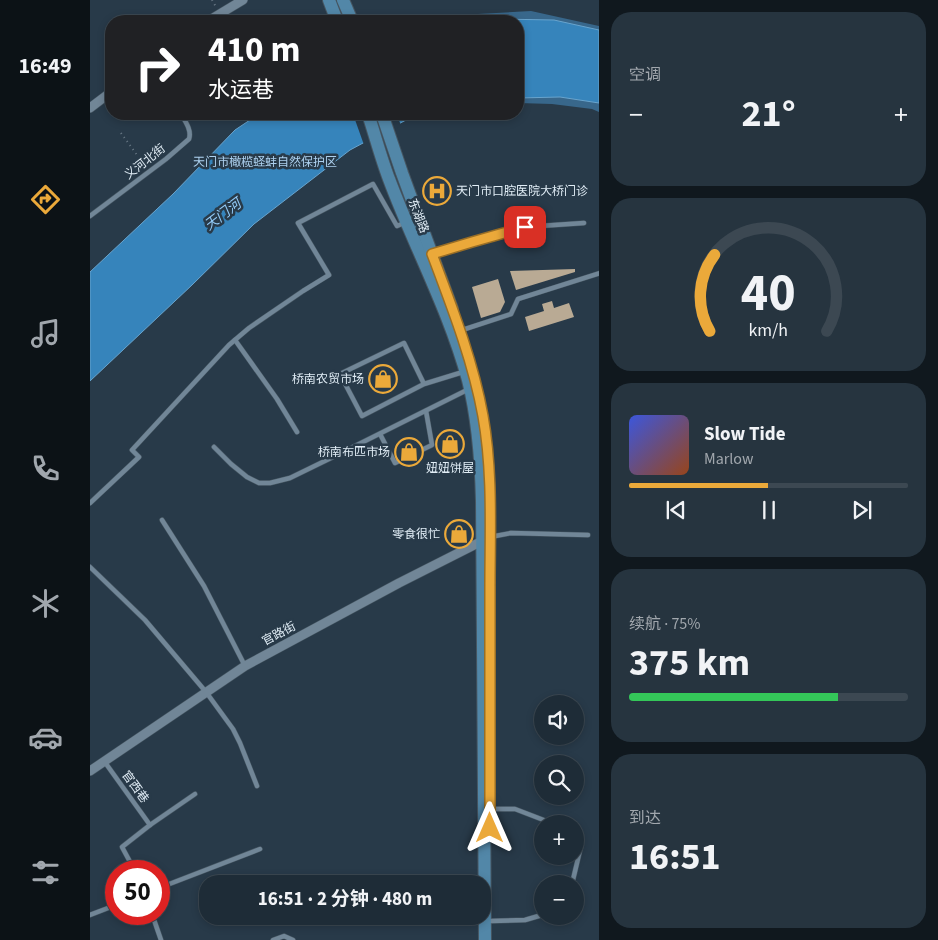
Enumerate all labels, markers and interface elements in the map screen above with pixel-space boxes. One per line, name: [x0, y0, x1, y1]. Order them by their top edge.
text: 410 m: [208, 25, 300, 75]
icon: right: [125, 35, 190, 100]
text: 16:49: [18, 50, 72, 82]
text: 空调: [629, 64, 661, 86]
text: 水运巷: [208, 74, 274, 106]
text: 21°: [742, 87, 796, 141]
text: −: [629, 95, 643, 135]
text: +: [894, 95, 908, 135]
street label: 义河北街: [121, 141, 169, 183]
park label: 天门市橄榄蛏蚌自然保护区: [193, 154, 337, 171]
hospital icon: 天门市口腔医院大桥门诊: [422, 176, 452, 206]
icon: directions: [28, 182, 63, 217]
place label: 天门市口腔医院大桥门诊: [456, 183, 588, 200]
water label: 天门河: [200, 193, 248, 236]
street label: 东湖路: [404, 196, 432, 236]
pin: [504, 206, 546, 248]
icon: arrive: [511, 213, 539, 241]
text: 40: [741, 257, 796, 331]
icon: music: [28, 316, 63, 351]
text: km/h: [749, 318, 788, 343]
shop icon: 桥南农贸市场: [368, 364, 398, 394]
place label: 桥南农贸市场: [292, 371, 364, 388]
text: Slow Tide: [704, 421, 785, 448]
shop icon: 妞妞饼屋: [435, 429, 465, 459]
shop icon: 桥南布匹市场: [394, 437, 424, 467]
place label: 桥南布匹市场: [318, 444, 390, 461]
text: Marlow: [704, 448, 753, 470]
icon: phone: [28, 451, 63, 486]
place label: 妞妞饼屋: [426, 460, 474, 477]
icon: previous: [662, 496, 690, 524]
icon: pause: [755, 496, 783, 524]
icon: next: [848, 496, 876, 524]
shop icon: 零食很忙: [444, 519, 474, 549]
place label: 零食很忙: [392, 526, 440, 543]
icon: climate: [28, 586, 63, 621]
text: 续航 · 75%: [629, 613, 700, 635]
street label: 官路街: [259, 618, 299, 650]
text: 375 km: [629, 636, 750, 690]
map controls: [534, 695, 584, 925]
button: sound: [534, 695, 584, 745]
icon: car: [28, 720, 63, 755]
button: search: [534, 755, 584, 805]
street label: 官西巷: [118, 767, 152, 807]
position arrow: [463, 801, 515, 853]
text: 到达: [629, 807, 661, 829]
button: +: [534, 815, 584, 865]
text: 16:51: [629, 830, 721, 884]
icon: filters: [28, 855, 63, 890]
speed limit sign: 50: [105, 860, 170, 925]
button: −: [534, 875, 584, 925]
text: 16:51 · 2 分钟 · 480 m: [258, 886, 432, 913]

